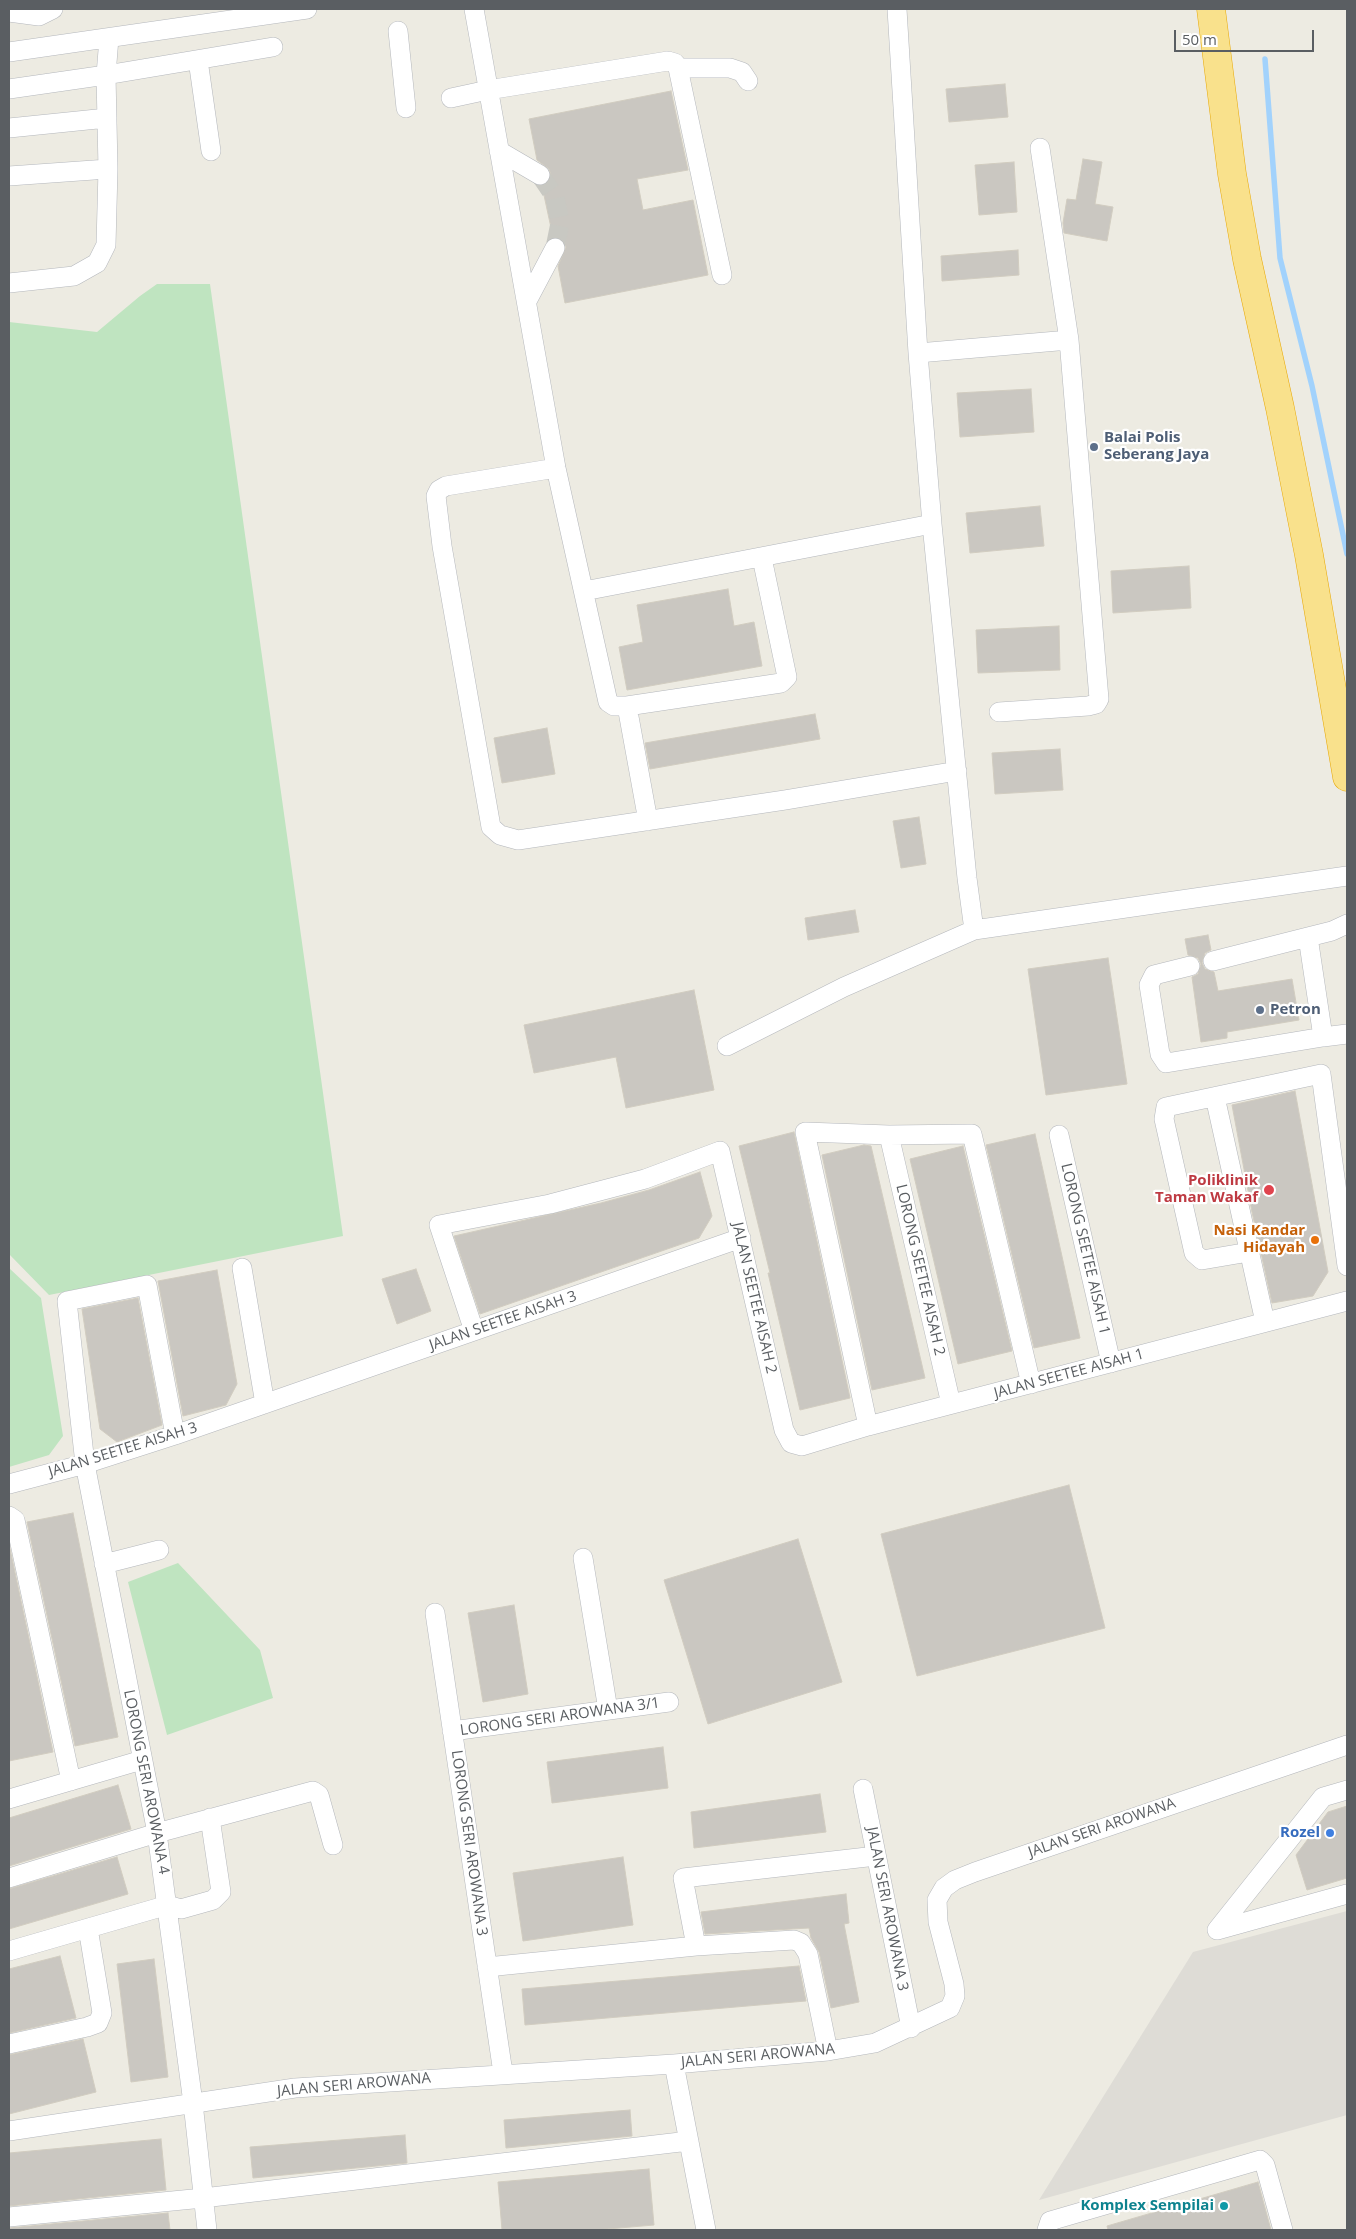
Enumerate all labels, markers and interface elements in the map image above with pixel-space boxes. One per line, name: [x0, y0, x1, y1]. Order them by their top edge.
scale bar: [1176, 20, 1316, 52]
text: 50 m: [1182, 29, 1217, 49]
place label: Balai Polis Seberang Jaya: [1104, 429, 1209, 464]
marker: Balai Polis Seberang Jaya: [1088, 441, 1100, 453]
place label: Petron: [1270, 1001, 1321, 1019]
marker: Petron: [1254, 1004, 1266, 1016]
street label: LORONG SEETEE AISAH 1: [1057, 1162, 1113, 1336]
place label: Poliklinik Taman Wakaf: [1155, 1172, 1258, 1207]
street label: LORONG SEETEE AISAH 2: [892, 1183, 948, 1357]
marker: Poliklinik Taman Wakaf: [1262, 1183, 1276, 1197]
street label: JALAN SEETEE AISAH 2: [728, 1221, 780, 1375]
place label: Nasi Kandar Hidayah: [1214, 1222, 1305, 1257]
marker: Nasi Kandar Hidayah: [1309, 1234, 1321, 1246]
street label: JALAN SEETEE AISAH 3: [427, 1287, 579, 1355]
street label: JALAN SEETEE AISAH 1: [992, 1345, 1146, 1403]
street label: JALAN SEETEE AISAH 3: [46, 1419, 200, 1481]
street label: LORONG SERI AROWANA 4: [119, 1688, 173, 1876]
street label: LORONG SERI AROWANA 3/1: [459, 1694, 661, 1740]
street label: LORONG SERI AROWANA 3: [447, 1749, 491, 1937]
street label: JALAN SERI AROWANA: [1026, 1794, 1178, 1862]
place label: Rozel: [1280, 1824, 1320, 1842]
street label: JALAN SERI AROWANA 3: [862, 1825, 912, 1993]
marker: Rozel: [1324, 1827, 1336, 1839]
street label: JALAN SERI AROWANA: [680, 2040, 836, 2072]
street label: JALAN SERI AROWANA: [276, 2069, 432, 2101]
place label: Komplex Sempilai: [1080, 2197, 1214, 2215]
marker: Komplex Sempilai: [1218, 2200, 1230, 2212]

